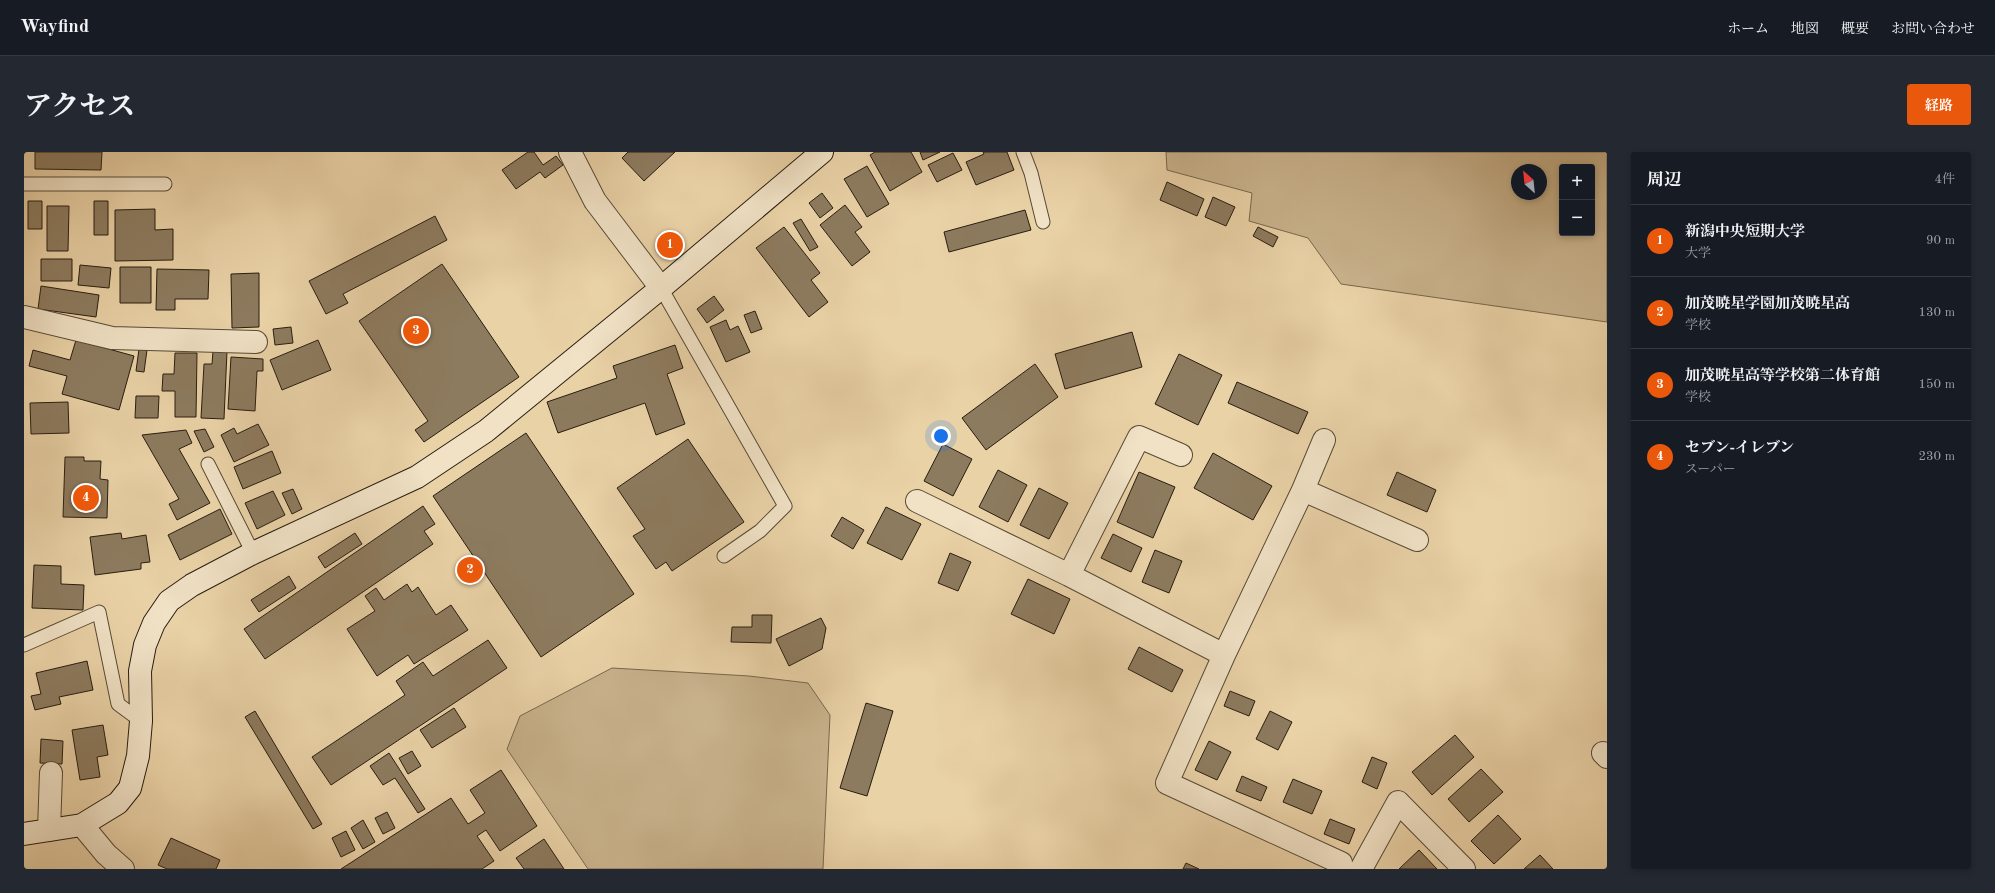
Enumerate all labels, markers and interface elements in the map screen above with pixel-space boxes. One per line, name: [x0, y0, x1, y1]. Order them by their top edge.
text: Wayfind: [20, 18, 89, 37]
text: ホーム: [1727, 22, 1769, 36]
text: 地図: [1791, 22, 1819, 36]
text: 概要: [1841, 22, 1869, 36]
text: お問い合わせ: [1891, 22, 1975, 36]
button: 経路: [1907, 84, 1971, 125]
text: アクセス: [24, 94, 135, 122]
north arrow: [1511, 164, 1547, 200]
map controls: [1559, 164, 1595, 236]
button: +: [1559, 164, 1595, 200]
text: 周辺: [1647, 172, 1681, 189]
text: 4件: [1934, 173, 1955, 186]
button: −: [1559, 200, 1595, 236]
text: 新潟中央短期大学: [1685, 225, 1805, 240]
pin: 1: [657, 230, 683, 260]
text: 1: [1656, 234, 1664, 247]
text: 90 m: [1926, 234, 1955, 247]
text: 大学: [1685, 247, 1711, 260]
text: 加茂暁星学園加茂暁星高: [1685, 297, 1850, 312]
text: 2: [1656, 306, 1664, 319]
text: 130 m: [1918, 306, 1955, 319]
pin: 3: [403, 316, 429, 346]
text: 学校: [1685, 319, 1711, 332]
text: 加茂暁星高等学校第二体育館: [1685, 369, 1880, 384]
text: 3: [1656, 378, 1664, 391]
text: 150 m: [1918, 378, 1955, 391]
text: 学校: [1685, 391, 1711, 404]
your location: [931, 426, 951, 446]
text: セブン-イレブン: [1685, 441, 1794, 456]
text: 4: [1656, 450, 1664, 463]
text: 230 m: [1918, 450, 1955, 463]
text: スーパー: [1685, 463, 1736, 476]
pin: 4: [73, 483, 99, 513]
pin: 2: [457, 555, 483, 585]

